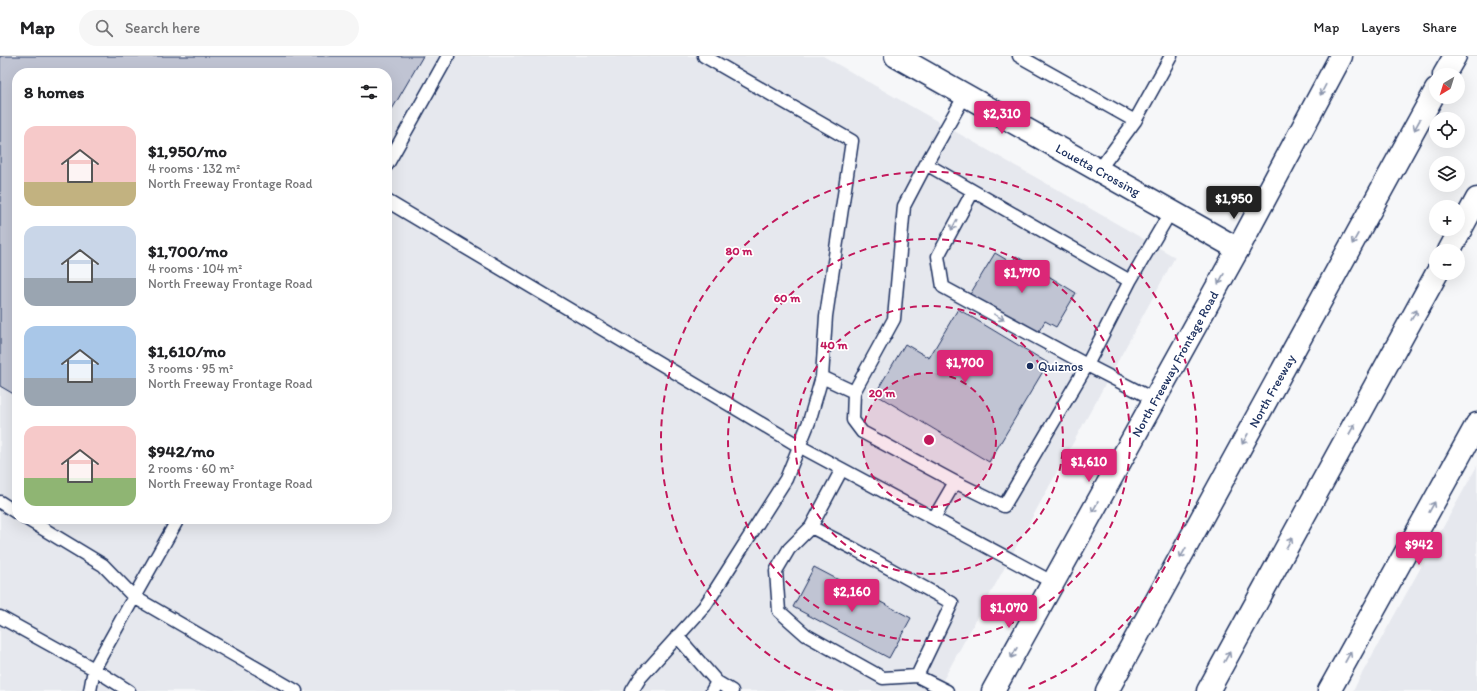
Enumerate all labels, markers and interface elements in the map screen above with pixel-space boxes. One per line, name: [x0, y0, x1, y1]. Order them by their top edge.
search box: [79, 10, 359, 46]
text: Map: [20, 16, 55, 39]
icon: search: [93, 17, 115, 39]
text: Search here: [125, 19, 200, 37]
text: Map: [1314, 19, 1339, 36]
text: Layers: [1361, 19, 1400, 36]
text: Share: [1422, 19, 1457, 36]
north arrow: [1429, 68, 1465, 104]
map controls: [1429, 68, 1465, 280]
icon: filters: [358, 81, 380, 103]
text: 8 homes: [24, 82, 84, 102]
one-way arrow: [1319, 84, 1326, 96]
pin: $2,310: [969, 101, 1035, 135]
text: $2,310: [983, 106, 1021, 121]
button: locate: [1429, 112, 1465, 148]
one-way arrow: [1413, 119, 1421, 131]
text: $1,950/mo: [148, 141, 227, 161]
street label: Louetta Crossing: [1053, 141, 1143, 200]
icon: home: [56, 142, 104, 190]
button: layers: [1429, 156, 1465, 192]
text: 4 rooms · 132 m²: [148, 161, 240, 176]
text: North Freeway Frontage Road: [148, 176, 312, 191]
pin: $1,950: [1201, 186, 1267, 220]
text: $1,950: [1215, 191, 1253, 206]
button: +: [1429, 200, 1465, 236]
one-way arrow: [950, 219, 958, 231]
one-way arrow: [1351, 233, 1358, 245]
text: $1,700/mo: [148, 241, 228, 261]
icon: home: [56, 242, 104, 290]
text: 80 m: [726, 244, 753, 258]
button: −: [1429, 244, 1465, 280]
pin: $1,770: [989, 260, 1055, 294]
text: 4 rooms · 104 m²: [148, 261, 242, 276]
text: $1,770: [1004, 265, 1040, 280]
one-way arrow: [1217, 273, 1225, 285]
text: North Freeway Frontage Road: [148, 276, 312, 291]
street label: North Freeway Frontage Road: [1129, 288, 1221, 440]
text: 60 m: [774, 291, 801, 305]
one-way arrow: [1411, 309, 1418, 321]
one-way arrow: [993, 314, 1005, 322]
text: 40 m: [820, 338, 849, 352]
text: $1,610/mo: [148, 341, 226, 361]
icon: home: [56, 342, 104, 390]
pin: $1,700: [932, 350, 998, 384]
street label: North Freeway: [1246, 352, 1298, 430]
text: $1,700: [946, 355, 984, 370]
place label: Quiznos: [1038, 359, 1084, 374]
text: 3 rooms · 95 m²: [148, 361, 233, 376]
marker: Quiznos: [1025, 361, 1035, 371]
text: North Freeway Frontage Road: [148, 376, 312, 391]
text: 20 m: [869, 386, 896, 400]
one-way arrow: [1348, 423, 1356, 435]
centre of rings: [922, 433, 936, 447]
one-way arrow: [1241, 433, 1249, 445]
text: $942/mo: [148, 441, 215, 461]
icon: home: [56, 442, 104, 490]
pin: $1,610: [1056, 449, 1122, 483]
text: $1,610: [1071, 454, 1107, 469]
text: 2 rooms · 60 m²: [148, 461, 234, 476]
text: North Freeway Frontage Road: [148, 476, 312, 491]
one-way arrow: [1091, 501, 1099, 513]
one-way arrow: [1429, 501, 1436, 513]
pin: $942: [1395, 532, 1443, 566]
one-way arrow: [1286, 537, 1294, 549]
text: $942: [1405, 537, 1433, 552]
one-way arrow: [1179, 547, 1186, 559]
pin: $2,160: [819, 579, 885, 613]
text: $2,160: [833, 584, 871, 599]
pin: $1,070: [976, 595, 1042, 629]
text: $1,070: [990, 600, 1028, 615]
one-way arrow: [1010, 647, 1018, 659]
one-way arrow: [1224, 651, 1232, 663]
one-way arrow: [1345, 651, 1353, 663]

